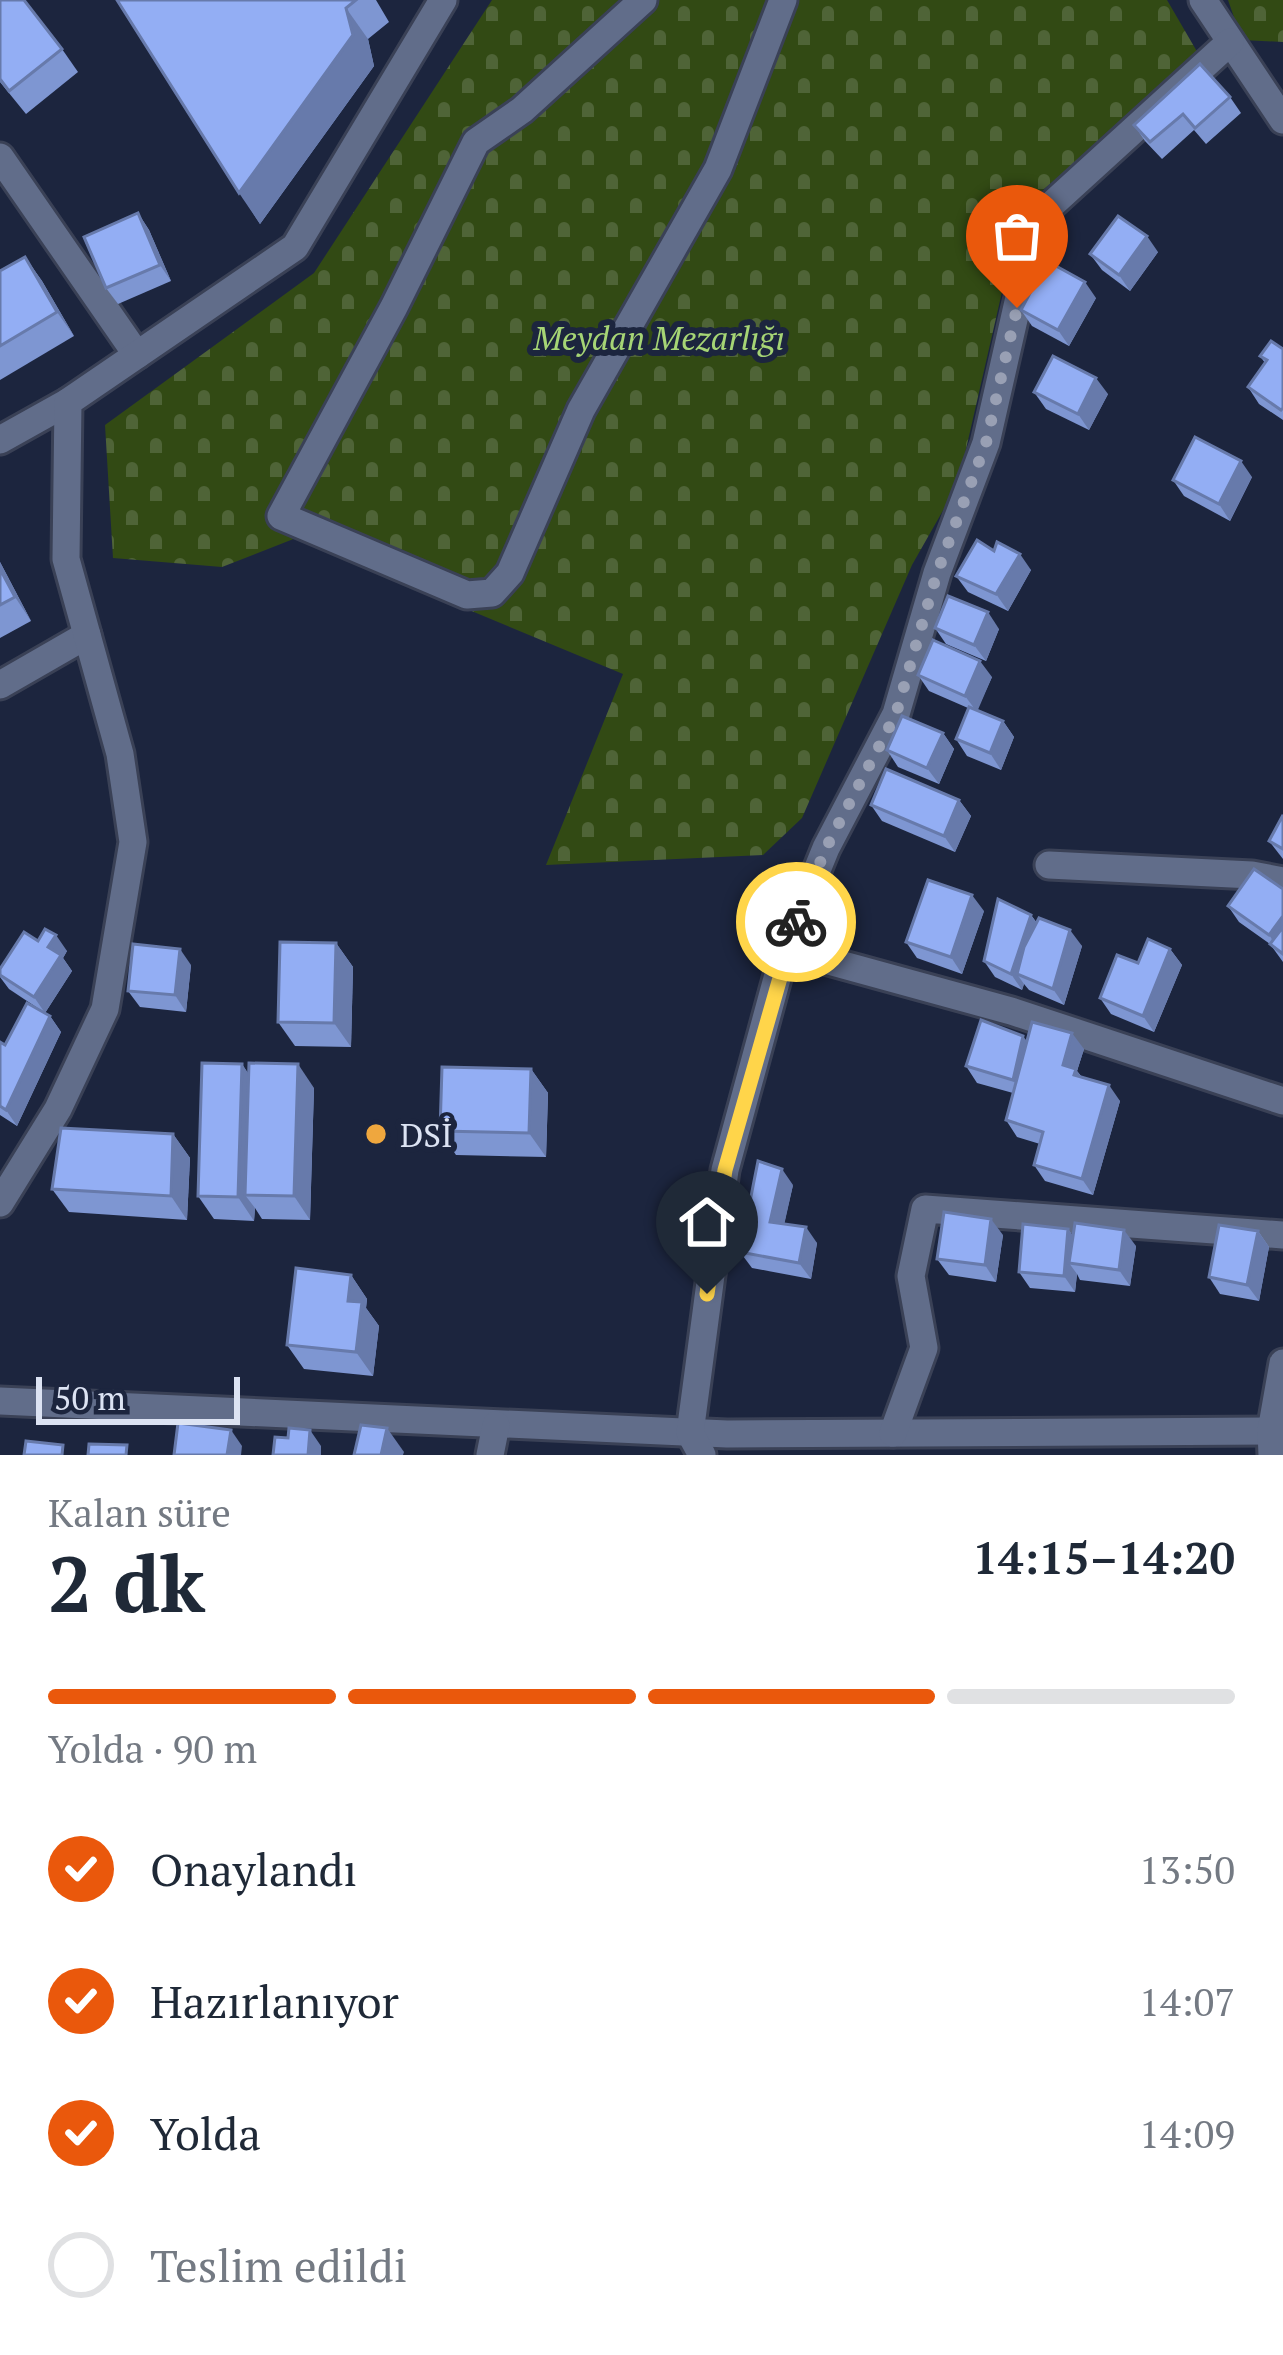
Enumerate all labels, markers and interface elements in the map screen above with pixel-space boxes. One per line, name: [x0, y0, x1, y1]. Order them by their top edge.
pin: [966, 185, 1068, 308]
icon: bag: [984, 203, 1050, 269]
park label: Meydan Mezarlığı: [532, 316, 785, 359]
courier: [736, 862, 856, 982]
icon: bike: [763, 889, 829, 955]
place label: DSİ: [400, 1113, 453, 1156]
marker: DSİ: [363, 1121, 389, 1147]
pin: [656, 1171, 758, 1294]
icon: home: [674, 1189, 740, 1255]
scale bar: [36, 1371, 240, 1424]
text: 50 m: [54, 1376, 126, 1419]
text: Kalan süre: [48, 1486, 231, 1538]
text: 14:15–14:20: [973, 1527, 1235, 1587]
text: 2 dk: [48, 1531, 205, 1634]
text: Yolda · 90 m: [48, 1722, 257, 1774]
icon: check: [48, 1836, 114, 1902]
text: Onaylandı: [150, 1839, 357, 1899]
text: 13:50: [1139, 1843, 1235, 1895]
icon: check: [48, 1968, 114, 2034]
text: Hazırlanıyor: [150, 1971, 399, 2031]
text: 14:07: [1139, 1975, 1235, 2027]
icon: check: [48, 2100, 114, 2166]
text: Yolda: [150, 2103, 261, 2163]
text: 14:09: [1139, 2107, 1235, 2159]
text: Teslim edildi: [150, 2235, 407, 2295]

